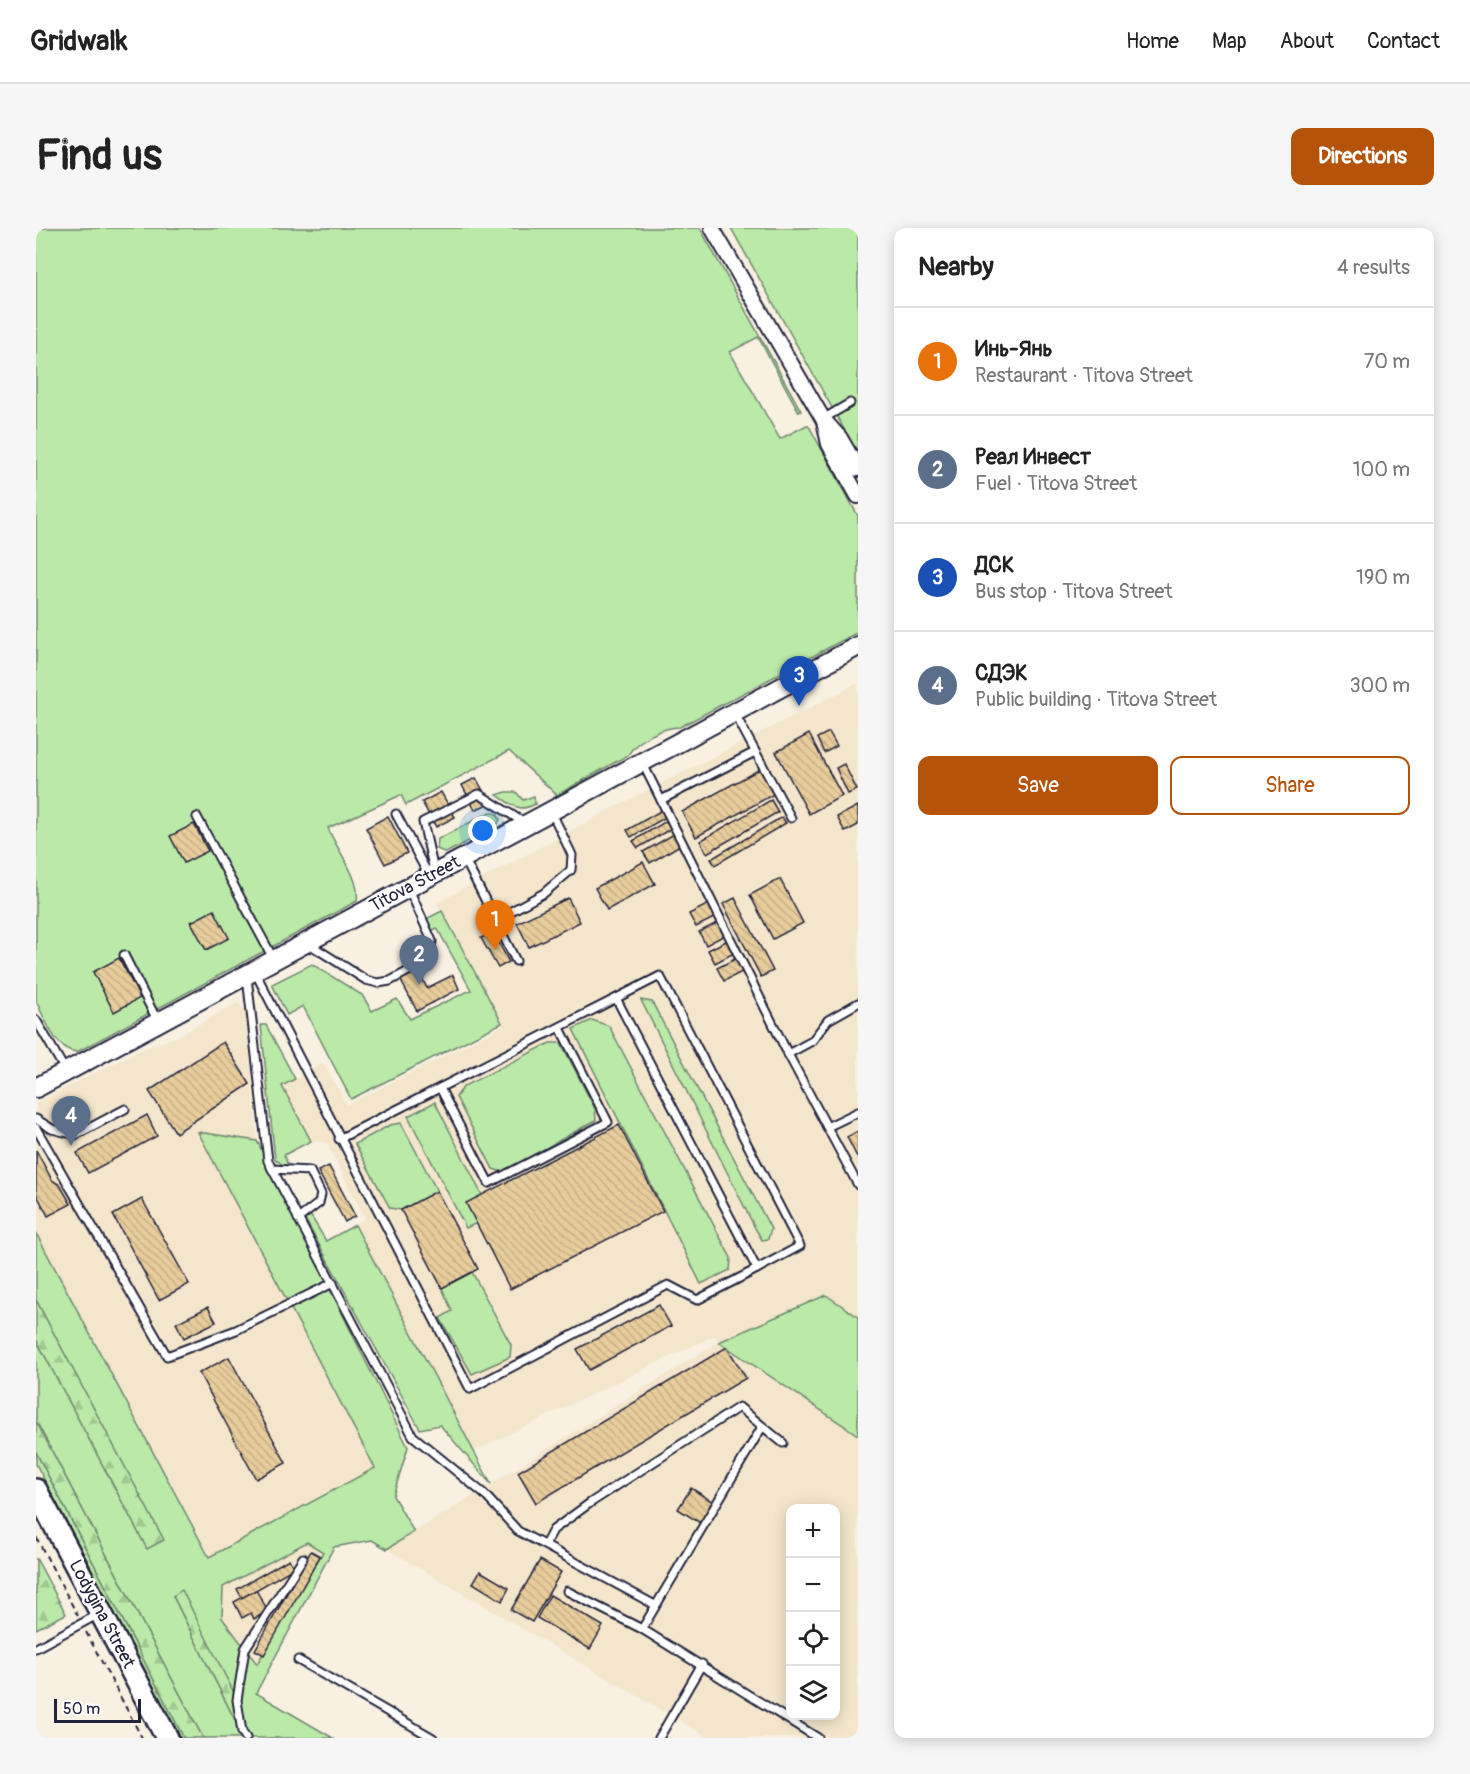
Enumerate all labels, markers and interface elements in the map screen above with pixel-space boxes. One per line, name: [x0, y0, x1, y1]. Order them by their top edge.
text: Gridwalk: [30, 24, 128, 59]
text: Home: [1126, 28, 1179, 55]
text: Map: [1212, 28, 1247, 55]
text: About: [1280, 28, 1334, 55]
text: Contact: [1367, 28, 1440, 55]
button: Directions: [1291, 128, 1434, 185]
text: Find us: [36, 130, 162, 182]
text: Nearby: [918, 251, 994, 283]
text: 4 results: [1337, 255, 1410, 280]
text: Инь-Янь: [975, 335, 1053, 363]
text: 1: [934, 349, 941, 374]
text: 70 m: [1364, 349, 1410, 374]
text: Restaurant · Titova Street: [975, 363, 1193, 388]
text: Реал Инвест: [975, 443, 1091, 471]
text: 2: [932, 457, 943, 482]
text: 100 m: [1353, 457, 1410, 482]
text: Fuel · Titova Street: [975, 471, 1137, 496]
text: ДСК: [975, 551, 1014, 579]
text: 3: [932, 565, 943, 590]
text: 190 m: [1356, 565, 1410, 590]
text: Bus stop · Titova Street: [975, 579, 1173, 604]
pin: 3: [780, 656, 819, 706]
text: СДЭК: [975, 659, 1028, 687]
text: 4: [932, 673, 943, 698]
text: 300 m: [1349, 673, 1410, 698]
text: Public building · Titova Street: [975, 687, 1217, 712]
button: Save: [918, 756, 1158, 815]
button: Share: [1170, 756, 1410, 815]
your location: [468, 816, 497, 845]
street label: Titova Street: [366, 850, 465, 917]
pin: 1: [476, 900, 514, 950]
pin: 2: [400, 936, 439, 985]
pin: 4: [51, 1096, 90, 1146]
map controls: [786, 1504, 840, 1720]
button: +: [786, 1504, 840, 1558]
street label: Lodygina Street: [64, 1556, 141, 1673]
button: −: [786, 1558, 840, 1612]
button: locate: [786, 1612, 840, 1666]
button: layers: [786, 1666, 840, 1720]
scale bar: [54, 1696, 141, 1724]
text: 50 m: [63, 1699, 100, 1719]

